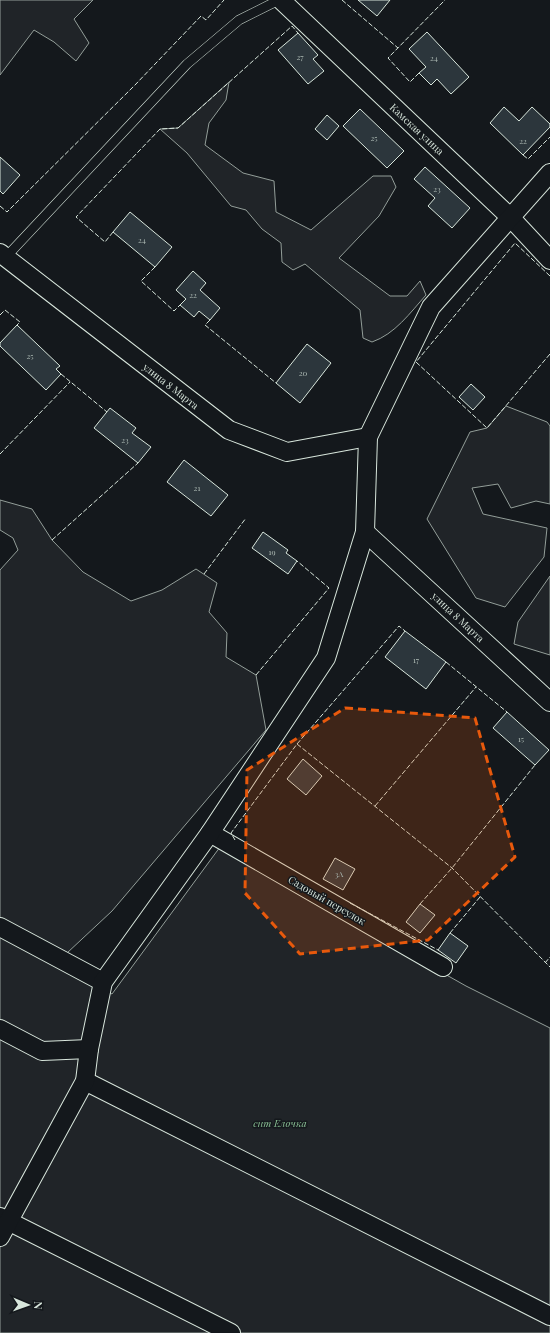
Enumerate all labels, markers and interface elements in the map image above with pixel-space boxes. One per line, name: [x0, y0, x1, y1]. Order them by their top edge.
house number: 27: [296, 51, 304, 62]
house number: 24: [430, 52, 438, 63]
street label: Камская улица: [387, 100, 447, 158]
house number: 25: [370, 132, 378, 143]
house number: 22: [519, 135, 527, 146]
house number: 23: [433, 183, 441, 194]
house number: 24: [138, 234, 146, 245]
house number: 22: [189, 289, 197, 300]
house number: 25: [26, 350, 34, 361]
street label: улица 8 Марта: [139, 359, 202, 412]
house number: 20: [299, 367, 308, 378]
house number: 23: [121, 434, 129, 445]
house number: 21: [194, 482, 200, 493]
house number: 19: [268, 546, 276, 557]
street label: улица 8 Марта: [428, 588, 487, 645]
house number: 17: [413, 654, 420, 665]
house number: 15: [518, 733, 524, 744]
house number: 3А: [335, 868, 344, 879]
street label: Садовый переулок: [286, 872, 368, 928]
park label: снт Елочка: [253, 1116, 307, 1130]
north arrow: [8, 1285, 48, 1325]
text: N: [31, 1301, 46, 1310]

